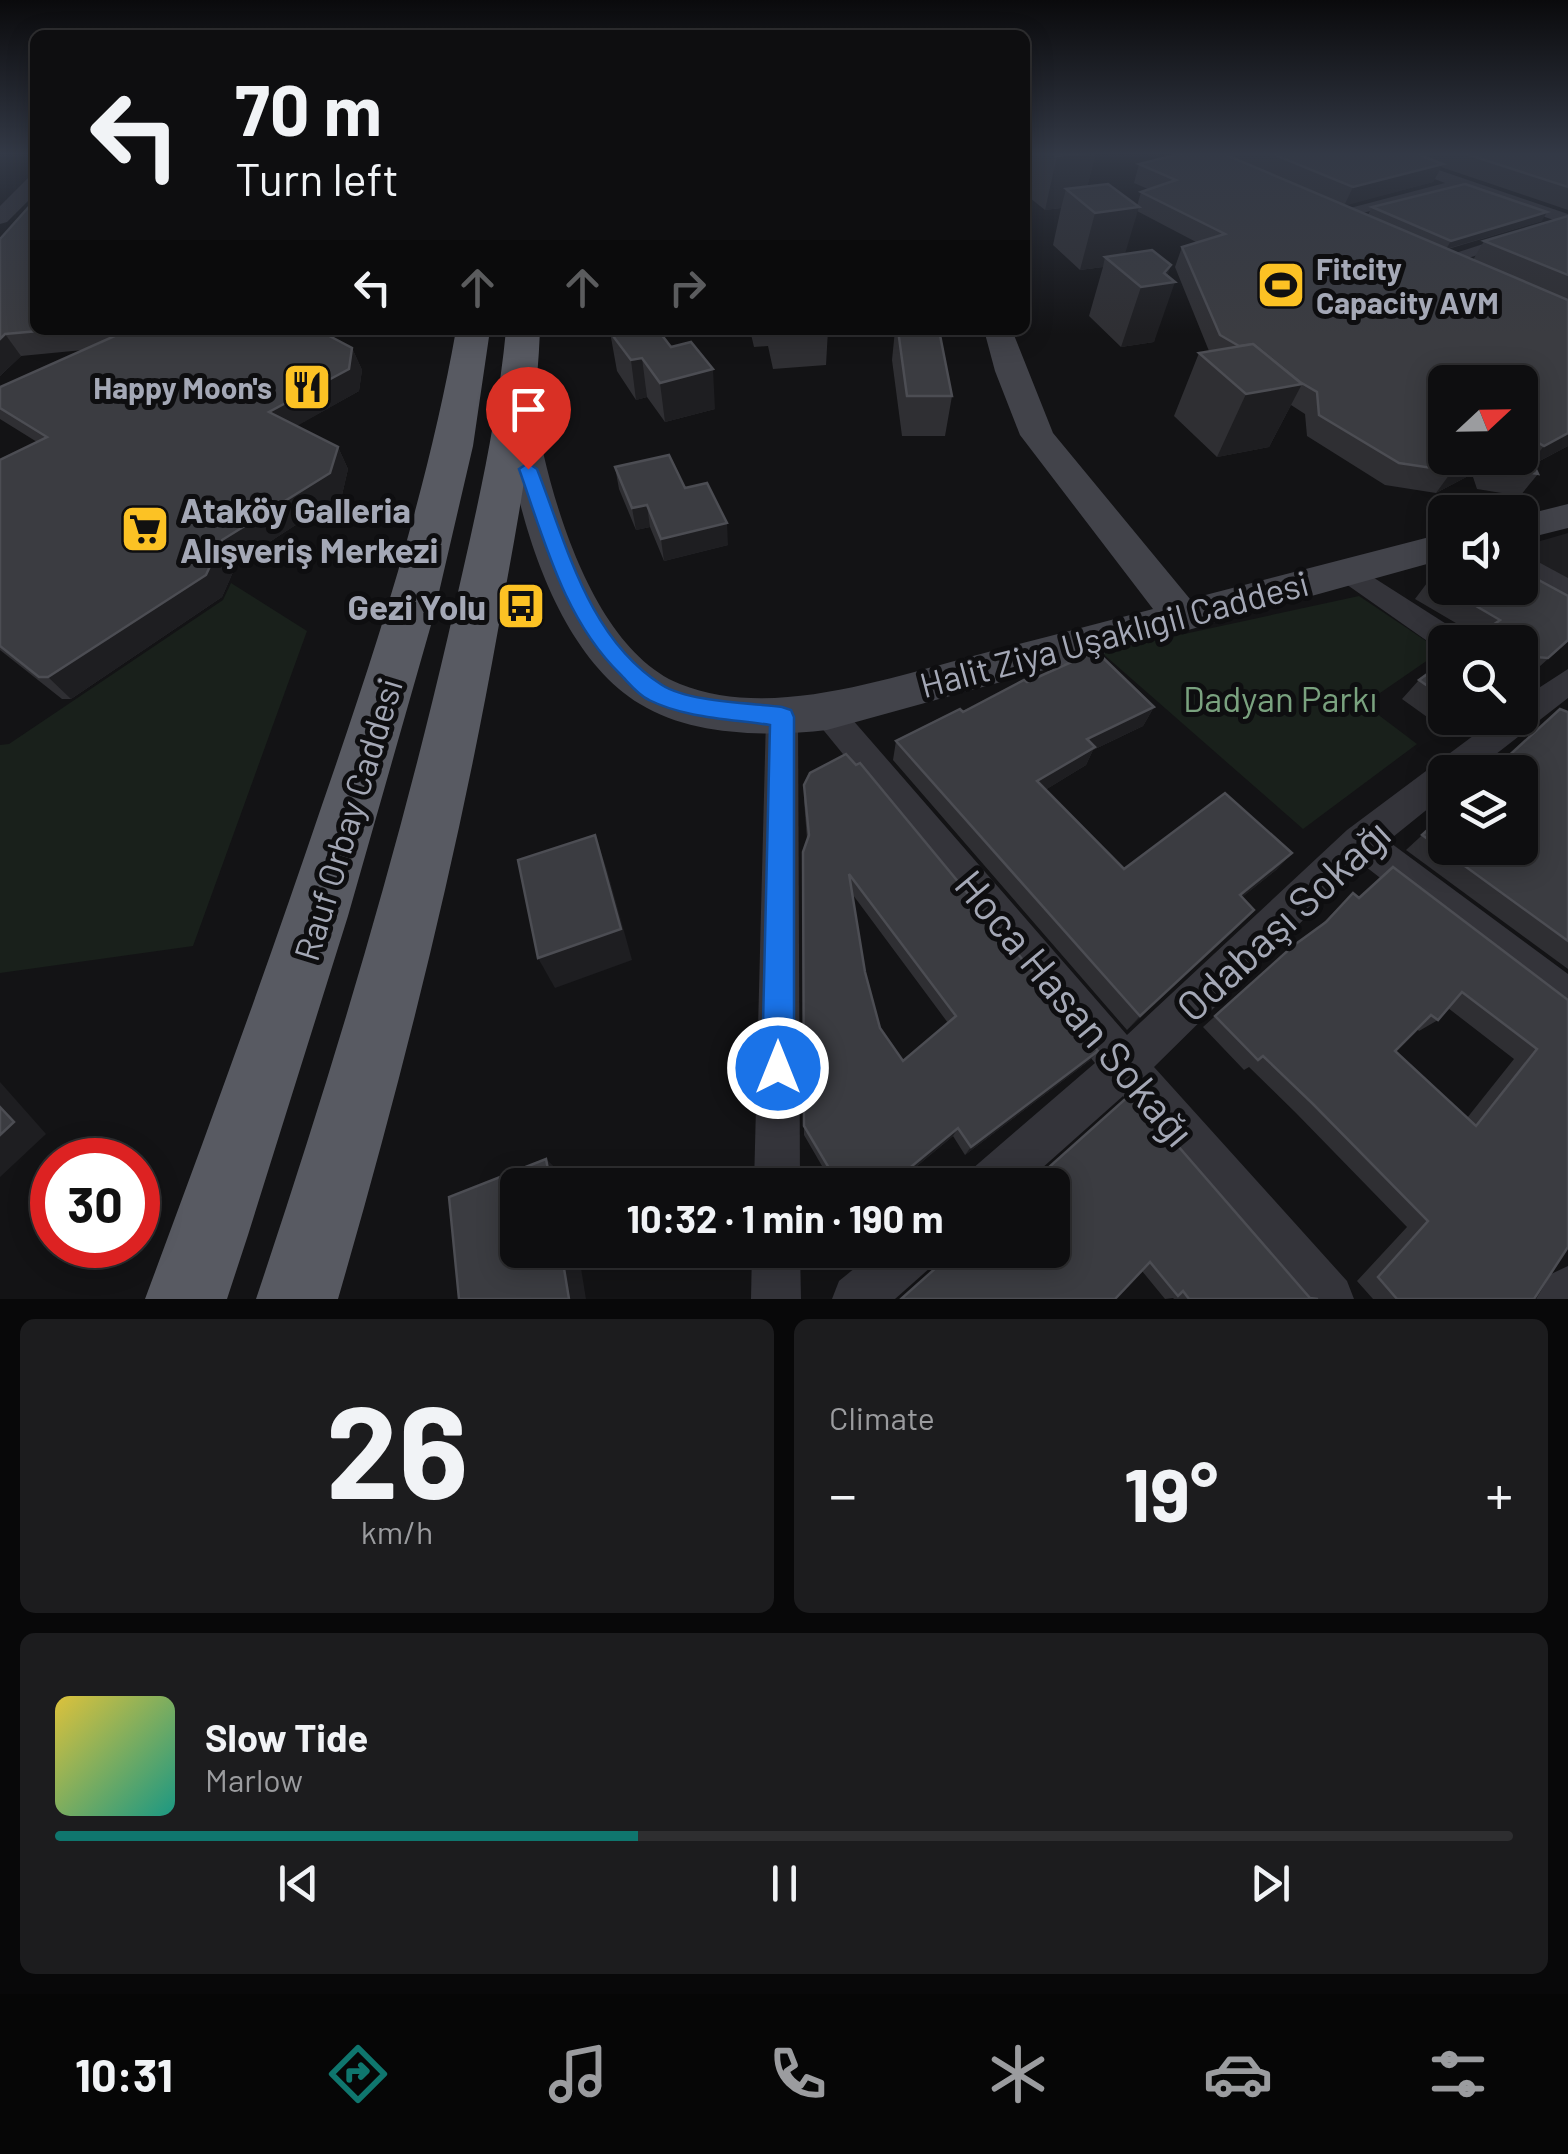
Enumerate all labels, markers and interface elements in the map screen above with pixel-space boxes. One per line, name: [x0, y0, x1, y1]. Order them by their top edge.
text: 70 m: [235, 66, 382, 150]
icon: left: [70, 70, 200, 200]
text: Turn left: [235, 151, 399, 205]
place label: Fitcity Capacity AVM: [1316, 250, 1499, 320]
sports icon: Fitcity Capacity AVM: [1255, 259, 1307, 311]
icon: left: [345, 260, 400, 315]
icon: ahead: [450, 260, 505, 315]
icon: ahead: [555, 260, 610, 315]
icon: right: [660, 260, 715, 315]
restaurant icon: Happy Moon's: [281, 361, 333, 413]
north arrow: [1428, 365, 1538, 475]
map controls: [1428, 365, 1538, 865]
pin: [486, 367, 571, 470]
place label: Happy Moon's: [93, 369, 272, 405]
icon: arrive: [501, 382, 556, 437]
place label: Ataköy Galleria Alışveriş Merkezi: [180, 488, 439, 570]
button: sound: [1428, 495, 1538, 605]
supermarket icon: Ataköy Galleria Alışveriş Merkezi: [119, 503, 171, 555]
street label: Halit Ziya Uşaklıgil Caddesi: [915, 561, 1313, 705]
bus stop icon: Gezi Yolu: [495, 580, 547, 632]
place label: Gezi Yolu: [348, 585, 486, 627]
button: search: [1428, 625, 1538, 735]
street label: Rauf Orbay Caddesi: [284, 673, 410, 965]
park label: Dadyan Parkı: [1183, 677, 1377, 719]
button: layers: [1428, 755, 1538, 865]
street label: Odabaşı Sokağı: [1165, 807, 1400, 1031]
street label: Hoca Hasan Sokağı: [945, 859, 1206, 1156]
position arrow: [726, 1016, 830, 1120]
speed limit sign: 30: [30, 1138, 160, 1268]
text: 10:32 · 1 min · 190 m: [627, 1195, 943, 1241]
text: 26: [326, 1369, 468, 1525]
text: Climate: [829, 1398, 935, 1436]
text: 19°: [1124, 1447, 1218, 1537]
text: −: [829, 1460, 857, 1526]
text: +: [1485, 1460, 1513, 1526]
text: km/h: [361, 1512, 433, 1550]
text: Slow Tide: [205, 1714, 368, 1760]
text: Marlow: [205, 1760, 303, 1798]
icon: previous: [271, 1856, 326, 1911]
icon: pause: [757, 1856, 812, 1911]
icon: next: [1243, 1856, 1298, 1911]
icon: directions: [323, 2039, 393, 2109]
icon: music: [543, 2039, 613, 2109]
icon: phone: [763, 2039, 833, 2109]
icon: climate: [983, 2039, 1053, 2109]
icon: car: [1203, 2039, 1273, 2109]
icon: filters: [1423, 2039, 1493, 2109]
text: 10:31: [75, 2047, 173, 2101]

